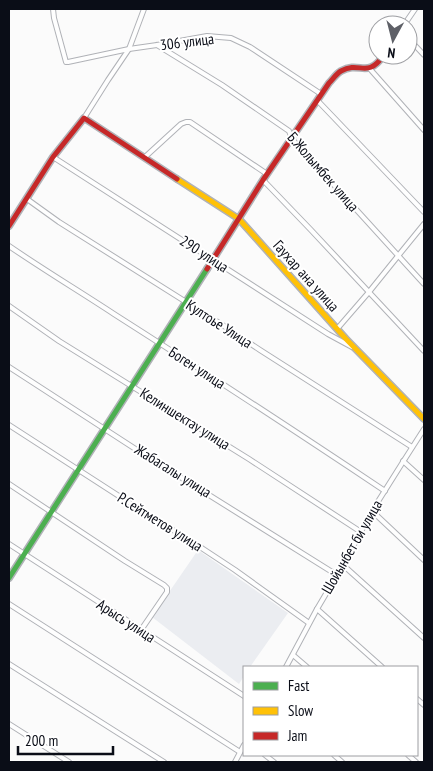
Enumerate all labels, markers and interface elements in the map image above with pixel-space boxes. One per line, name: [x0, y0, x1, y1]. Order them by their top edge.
north arrow: [368, 15, 418, 65]
street label: 306 улица: [159, 29, 215, 54]
text: N: [387, 44, 396, 62]
street label: Б.Жолымбек улица: [284, 128, 363, 215]
street label: 290 улица: [176, 231, 232, 276]
street label: Гаухар ана улица: [269, 236, 344, 315]
street label: Култоье Улица: [182, 295, 256, 352]
street label: Боген улица: [165, 342, 229, 393]
street label: Келиншектау улица: [137, 383, 234, 454]
street label: Жабагалы улица: [131, 439, 215, 502]
street label: Р.Сейтметов улица: [114, 488, 206, 555]
street label: Шойынбет би улица: [317, 496, 386, 597]
street label: Арысь улица: [93, 595, 159, 647]
legend: [243, 666, 418, 756]
text: Fast: [288, 676, 309, 695]
text: Slow: [288, 701, 313, 720]
scale bar: [18, 724, 112, 756]
text: Jam: [287, 726, 307, 745]
text: 200 m: [25, 731, 58, 750]

